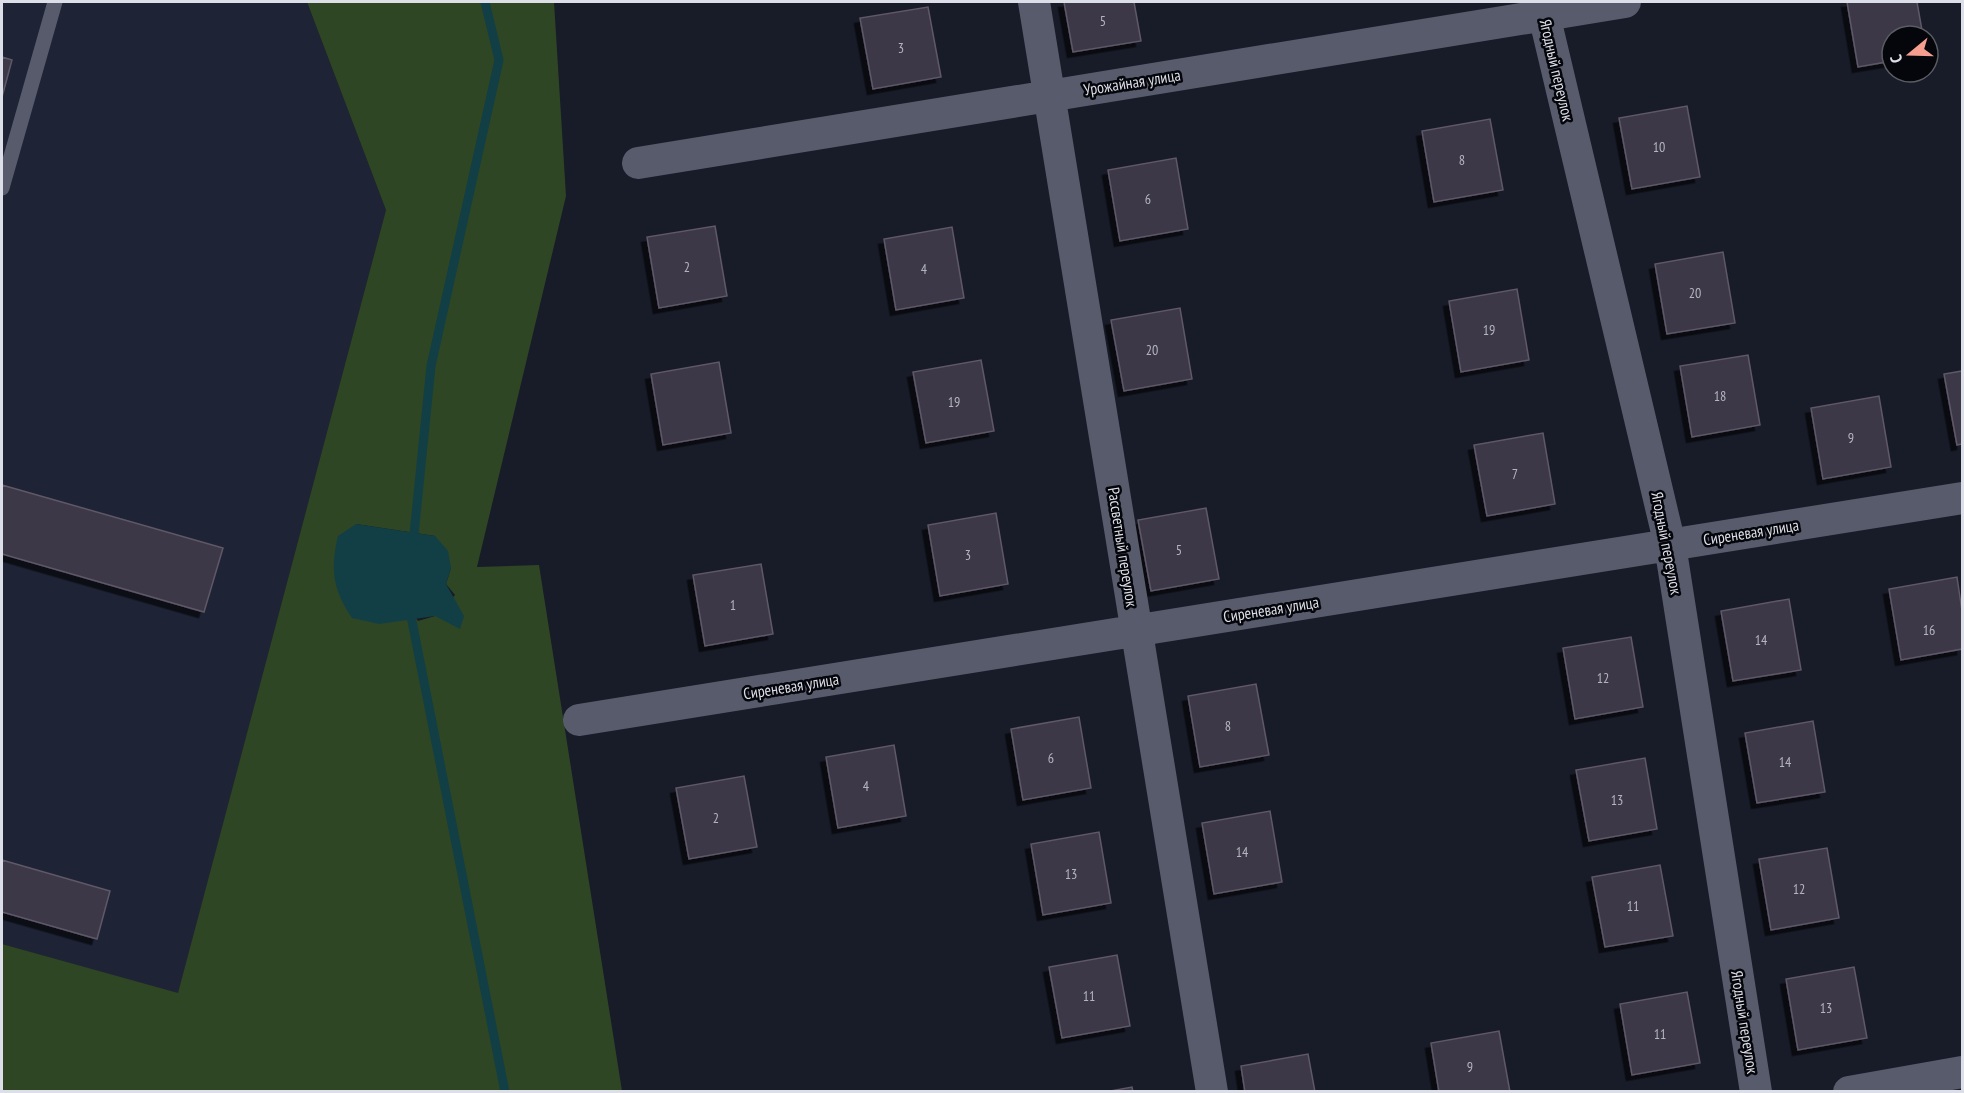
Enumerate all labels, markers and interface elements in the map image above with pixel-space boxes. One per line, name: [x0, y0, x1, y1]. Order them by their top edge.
house number: 5: [1100, 12, 1106, 30]
street label: Ягодный переулок: [1536, 17, 1579, 124]
north arrow: [1880, 24, 1940, 84]
house number: 3: [898, 39, 904, 57]
text: С: [1885, 52, 1906, 66]
street label: Урожайная улица: [1082, 64, 1182, 100]
house number: 10: [1653, 138, 1665, 156]
house number: 8: [1459, 151, 1465, 169]
house number: 6: [1145, 190, 1151, 208]
house number: 2: [684, 258, 690, 276]
house number: 4: [921, 260, 928, 278]
house number: 20: [1689, 284, 1701, 302]
house number: 19: [1483, 321, 1495, 339]
house number: 20: [1146, 341, 1158, 359]
house number: 18: [1714, 387, 1726, 405]
house number: 19: [948, 393, 960, 411]
house number: 9: [1848, 429, 1854, 447]
house number: 7: [1512, 465, 1518, 483]
street label: Рассветный переулок: [1104, 486, 1142, 609]
street label: Ягодный переулок: [1647, 490, 1687, 597]
street label: Сиреневая улица: [1702, 515, 1800, 549]
house number: 5: [1176, 541, 1182, 559]
house number: 3: [965, 546, 971, 564]
street label: Сиреневая улица: [1222, 592, 1320, 626]
house number: 1: [730, 596, 736, 614]
house number: 16: [1923, 621, 1935, 639]
house number: 14: [1755, 631, 1768, 649]
street label: Сиреневая улица: [742, 669, 840, 703]
house number: 12: [1597, 669, 1609, 687]
house number: 8: [1225, 717, 1231, 735]
house number: 6: [1048, 749, 1054, 767]
house number: 14: [1779, 753, 1792, 771]
house number: 4: [863, 777, 870, 795]
house number: 13: [1611, 791, 1623, 809]
house number: 2: [713, 809, 719, 827]
house number: 14: [1236, 843, 1249, 861]
house number: 13: [1065, 865, 1077, 883]
house number: 12: [1793, 880, 1805, 898]
house number: 11: [1627, 897, 1639, 915]
street label: Ягодный переулок: [1727, 969, 1763, 1076]
house number: 11: [1083, 987, 1095, 1005]
house number: 13: [1820, 999, 1832, 1017]
house number: 11: [1654, 1025, 1666, 1043]
house number: 9: [1467, 1058, 1473, 1076]

